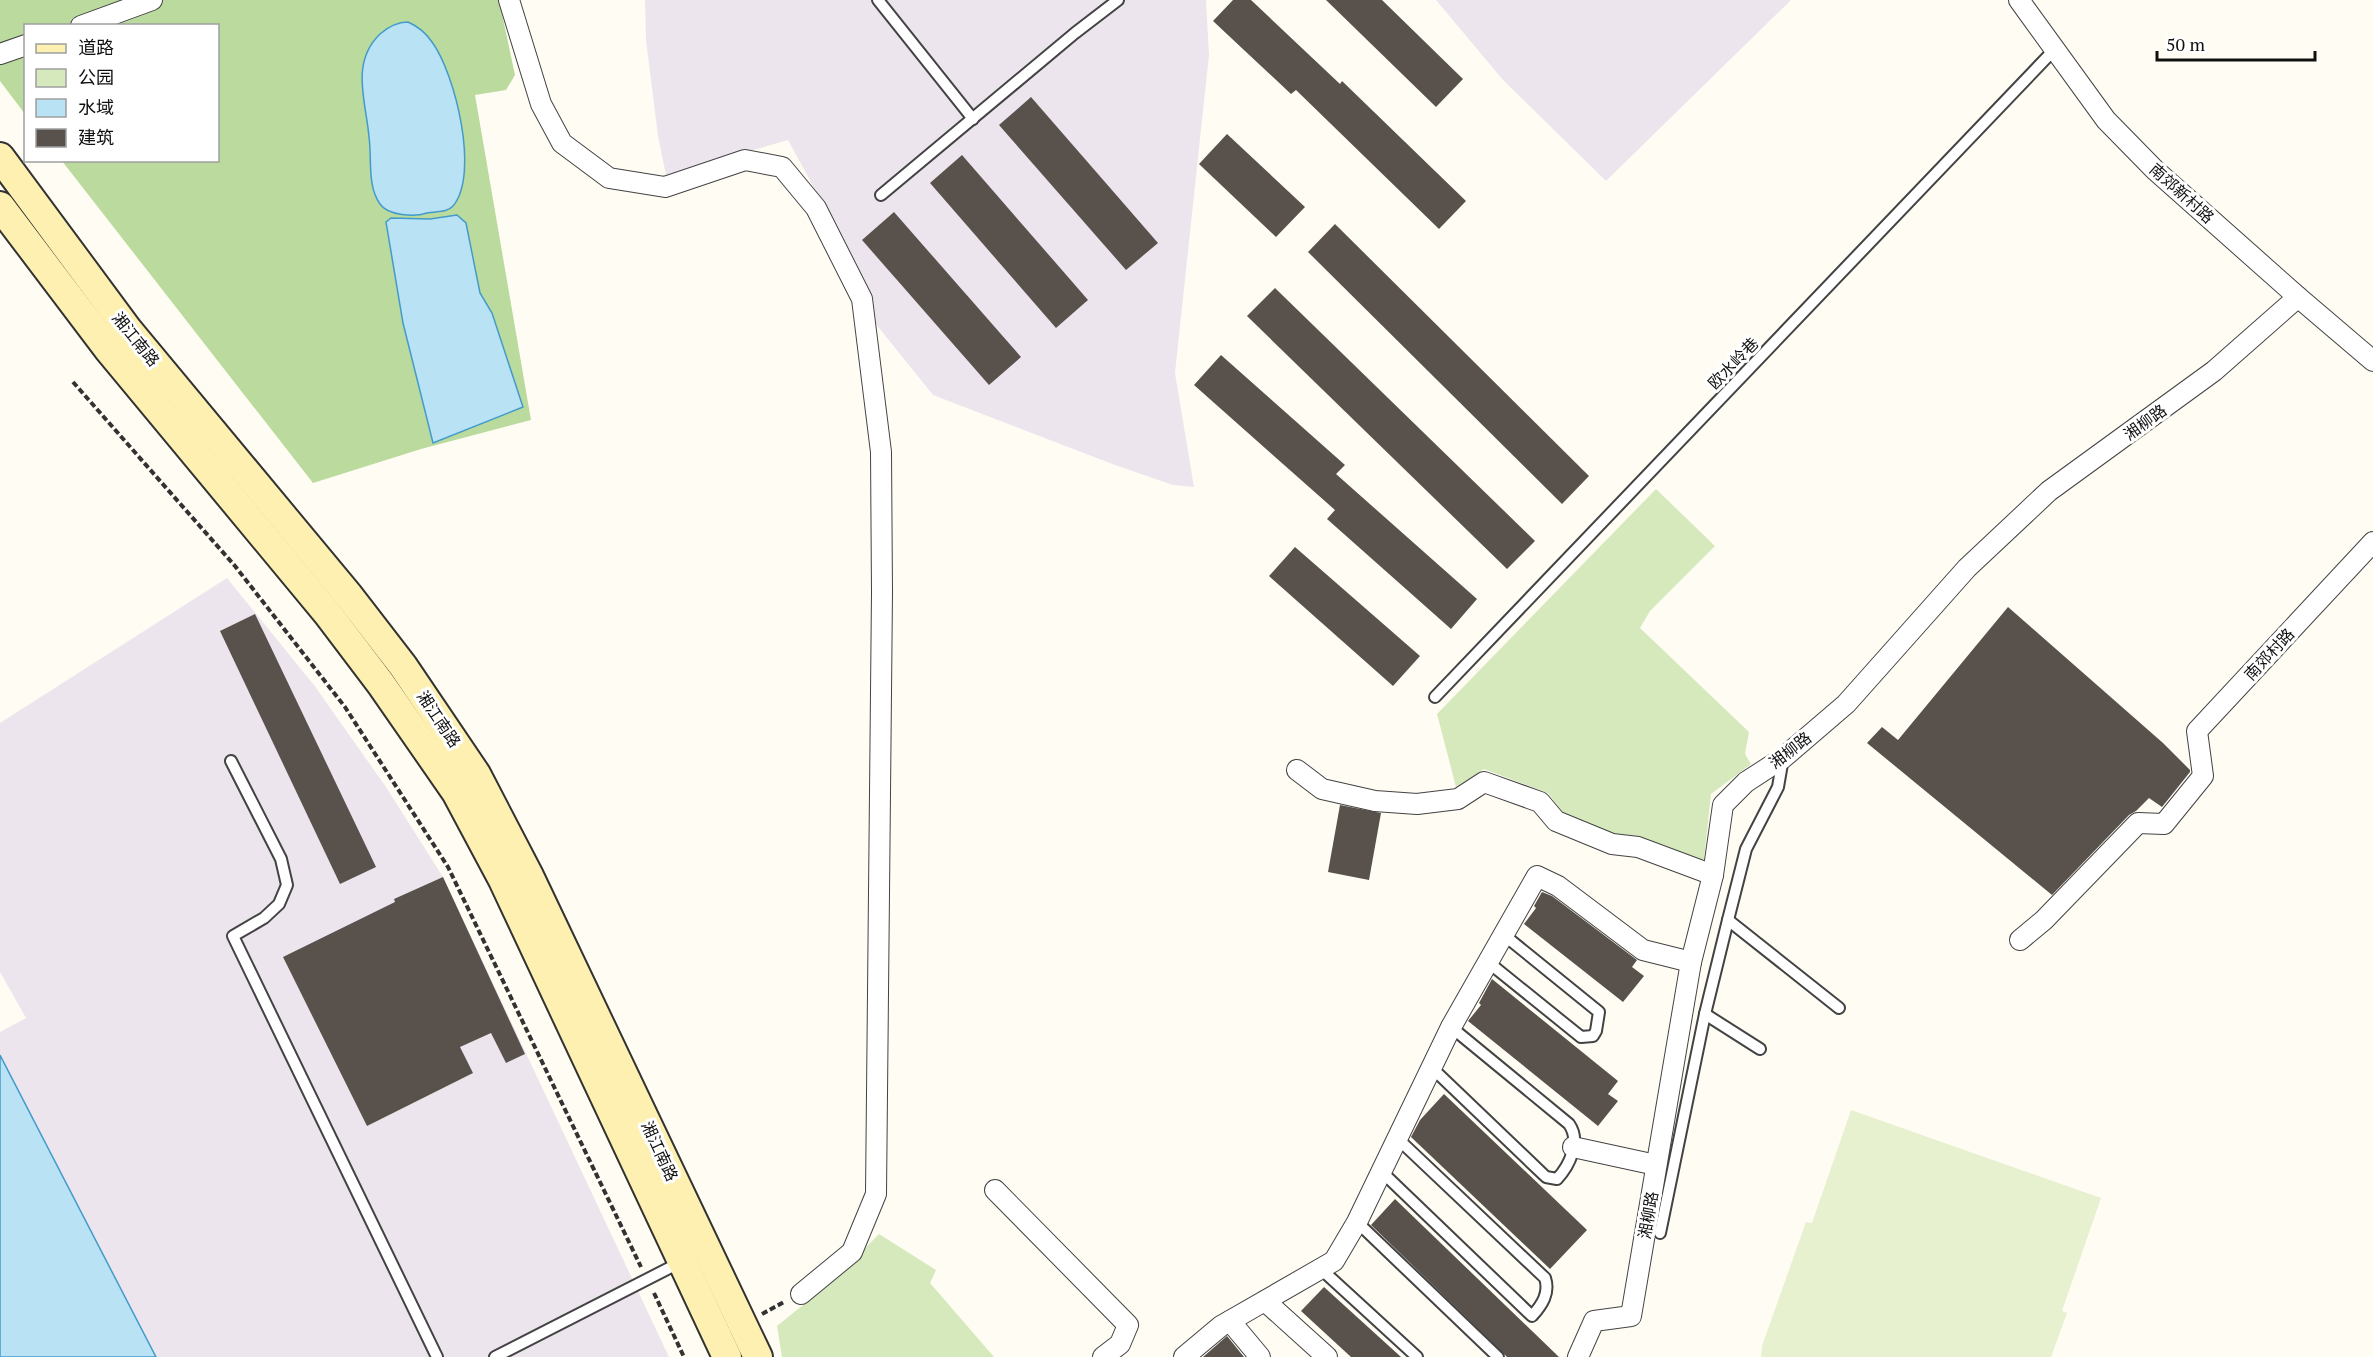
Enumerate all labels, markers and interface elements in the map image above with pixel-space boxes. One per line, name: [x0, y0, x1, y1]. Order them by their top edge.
legend: [24, 24, 219, 162]
scale bar: [2157, 24, 2314, 62]
text: 50 m: [2166, 32, 2206, 56]
text: 道路: [78, 35, 114, 59]
text: 公园: [78, 65, 114, 89]
text: 水域: [78, 95, 114, 119]
text: 建筑: [78, 125, 114, 149]
street label: 南郊新村路: [2145, 158, 2219, 228]
street label: 湘江南路: [107, 307, 165, 371]
street label: 欧水岭巷: [1703, 332, 1763, 394]
street label: 湘柳路: [2119, 399, 2171, 445]
street label: 南郊村路: [2239, 623, 2299, 685]
street label: 湘江南路: [412, 686, 466, 752]
street label: 湘柳路: [1764, 727, 1816, 773]
street label: 湘江南路: [637, 1117, 683, 1185]
street label: 湘柳路: [1633, 1189, 1663, 1241]

